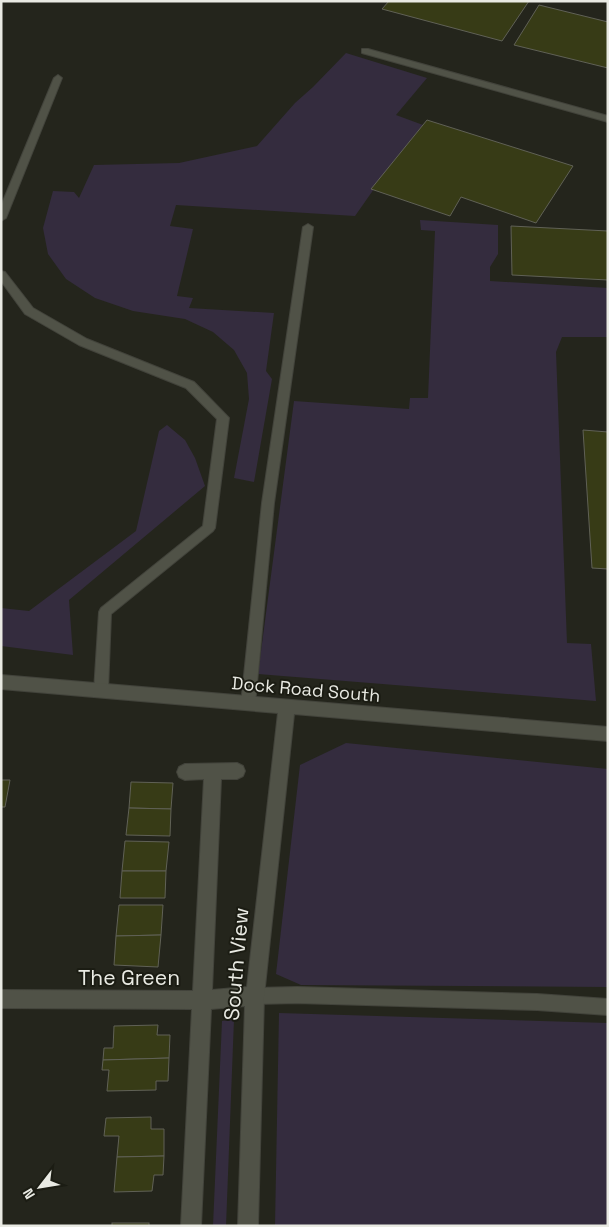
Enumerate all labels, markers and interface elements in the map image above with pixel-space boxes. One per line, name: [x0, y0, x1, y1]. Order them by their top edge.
street label: Dock Road South: [231, 671, 381, 707]
street label: South View: [218, 906, 254, 1022]
street label: The Green: [78, 964, 180, 991]
north arrow: [15, 1162, 65, 1212]
text: N: [19, 1185, 39, 1202]

